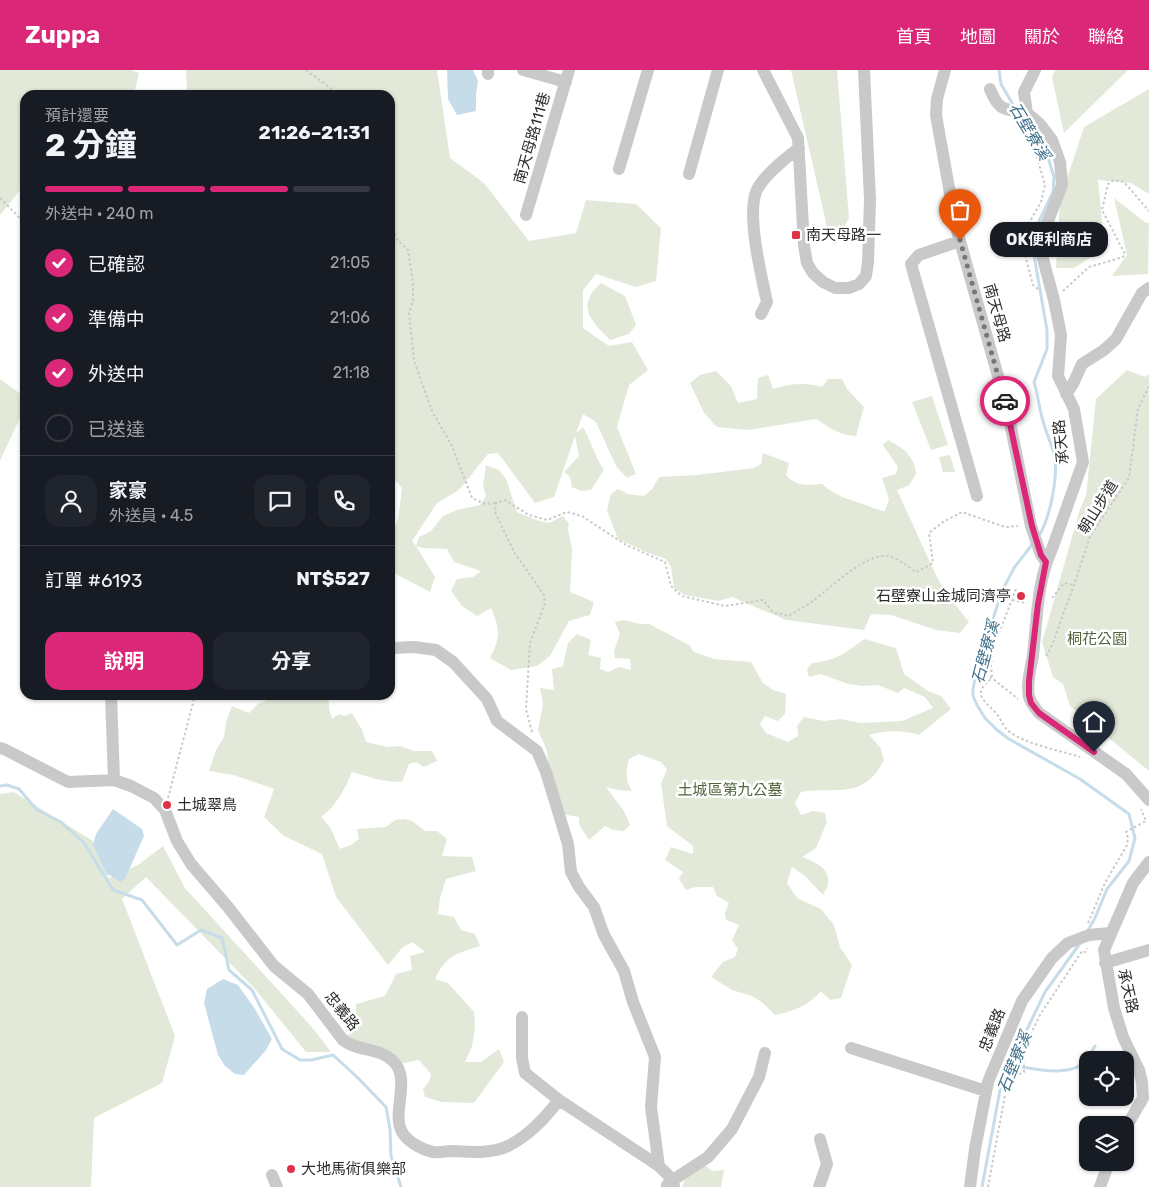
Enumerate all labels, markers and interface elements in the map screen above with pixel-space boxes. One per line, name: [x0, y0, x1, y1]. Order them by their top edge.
text: Zuppa: [25, 21, 100, 49]
text: 首頁: [896, 26, 932, 48]
text: 地圖: [960, 26, 996, 48]
text: 關於: [1024, 26, 1060, 48]
text: 聯絡: [1088, 26, 1124, 48]
street label: 南天母路111巷: [510, 90, 554, 186]
water label: 石壁寮溪: [1005, 99, 1055, 165]
text: 預計還要: [45, 106, 109, 125]
text: 21:26–21:31: [259, 121, 370, 144]
text: 2 分鐘: [45, 126, 137, 164]
pin: [939, 189, 981, 240]
icon: bag: [946, 196, 974, 224]
text: 外送中 · 240 m: [45, 204, 154, 223]
callout: OK便利商店: [990, 222, 1108, 258]
place label: 南天母路一: [806, 226, 881, 244]
marker: 南天母路一: [790, 229, 802, 241]
text: OK便利商店: [1006, 230, 1092, 249]
icon: check: [45, 249, 73, 277]
text: 已確認: [88, 253, 145, 276]
text: 21:05: [330, 253, 370, 272]
street label: 南天母路: [980, 282, 1014, 344]
icon: check: [45, 304, 73, 332]
text: 準備中: [88, 308, 145, 331]
text: 21:06: [330, 308, 370, 327]
icon: check: [45, 359, 73, 387]
text: 外送中: [88, 363, 145, 386]
text: 21:18: [333, 363, 370, 382]
courier: [980, 376, 1030, 426]
icon: car: [991, 387, 1019, 415]
text: 已送達: [88, 418, 145, 441]
street label: 承天路: [1050, 419, 1072, 465]
button: person: [45, 475, 97, 527]
button: chat: [254, 475, 306, 527]
button: phone: [318, 475, 370, 527]
street label: 朝山步道: [1074, 477, 1122, 537]
text: 家豪: [109, 479, 147, 502]
text: 外送員 · 4.5: [109, 506, 193, 525]
text: NT$527: [296, 567, 370, 590]
text: 訂單 #6193: [45, 569, 142, 592]
place label: 石壁寮山金城同濟亭: [876, 587, 1011, 605]
marker: 石壁寮山金城同濟亭: [1015, 590, 1027, 602]
water label: 石壁寮溪: [968, 617, 1003, 686]
park label: 桐花公園: [1067, 630, 1127, 648]
button: 說明: [45, 632, 203, 690]
button: 分享: [213, 632, 370, 690]
pin: [1073, 701, 1115, 752]
icon: home: [1080, 708, 1108, 736]
park label: 土城區第九公墓: [677, 781, 783, 799]
place label: 土城翠鳥: [177, 796, 237, 814]
marker: 土城翠鳥: [161, 799, 173, 811]
street label: 承天路: [1114, 967, 1142, 1015]
street label: 忠義路: [321, 988, 363, 1034]
street label: 忠義路: [975, 1006, 1009, 1054]
water label: 石壁寮溪: [994, 1027, 1036, 1095]
map controls: [1079, 1051, 1134, 1171]
button: locate: [1079, 1051, 1134, 1106]
button: layers: [1079, 1116, 1134, 1171]
place label: 大地馬術俱樂部: [301, 1160, 406, 1178]
marker: 大地馬術俱樂部: [285, 1163, 297, 1175]

